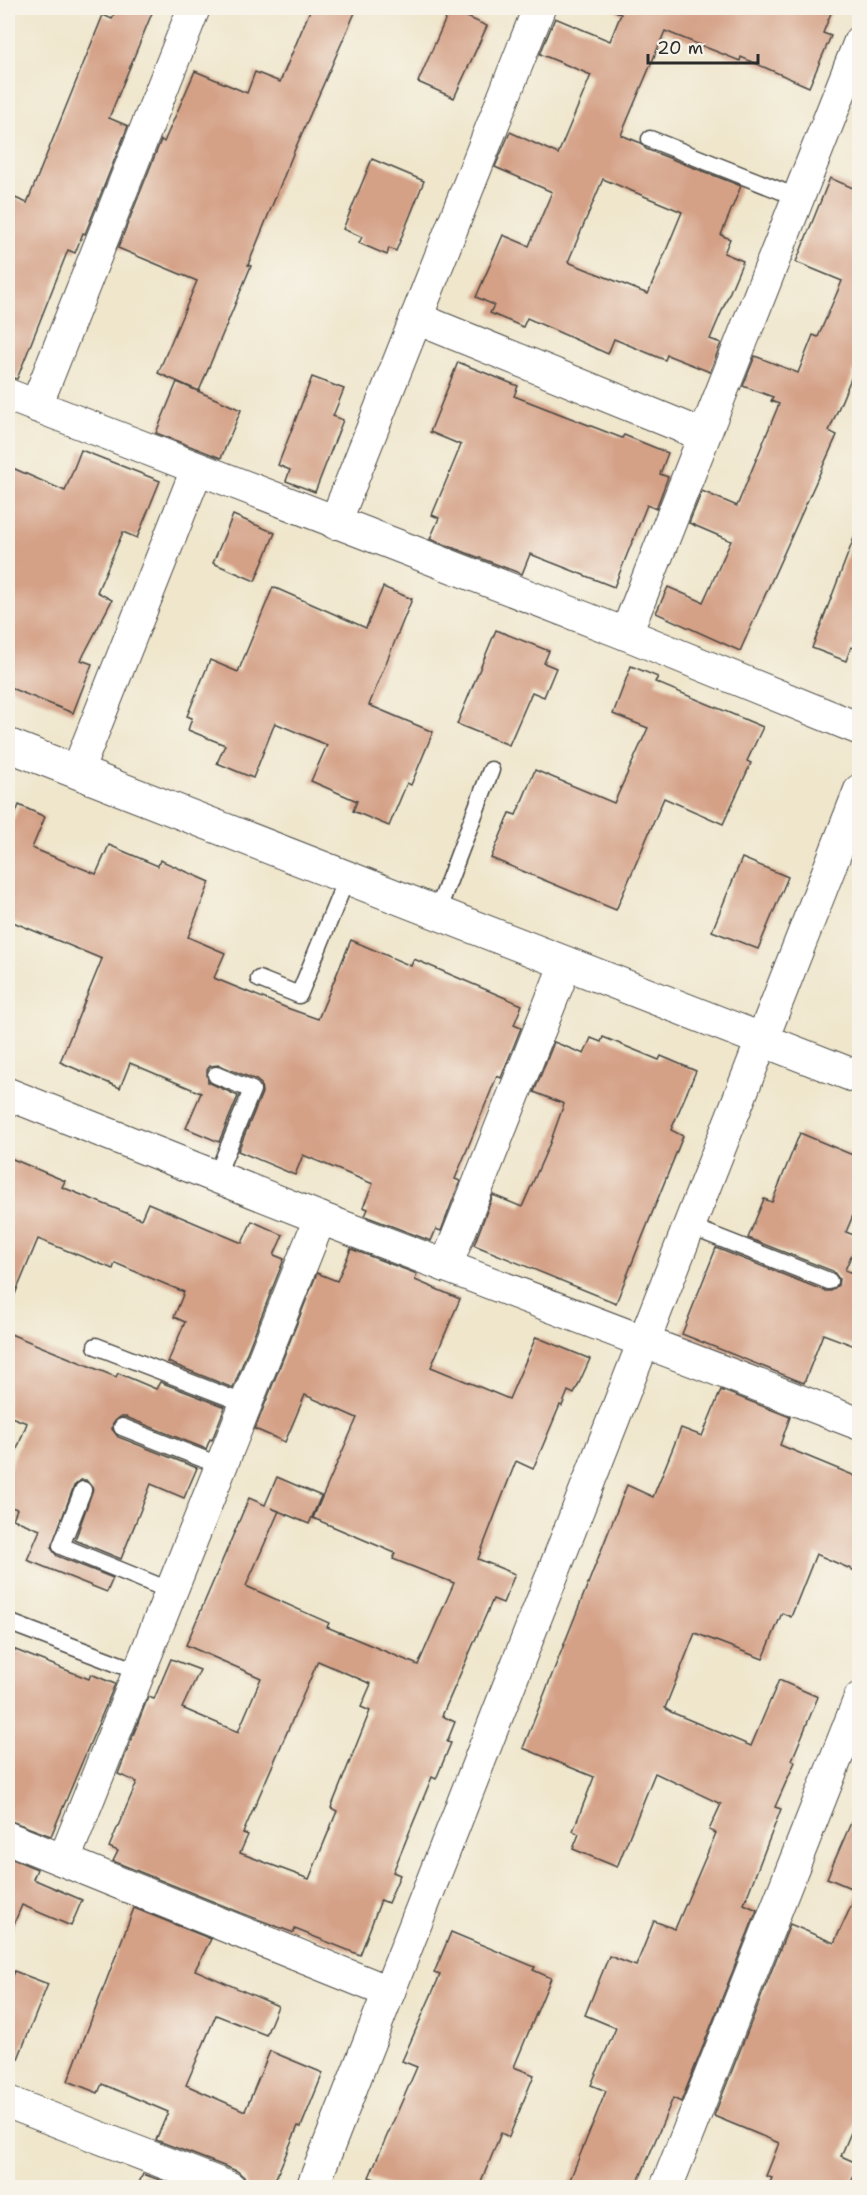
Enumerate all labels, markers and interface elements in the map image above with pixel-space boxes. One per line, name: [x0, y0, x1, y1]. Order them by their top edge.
scale bar: [648, 27, 758, 65]
text: 20 m: [657, 36, 703, 60]

